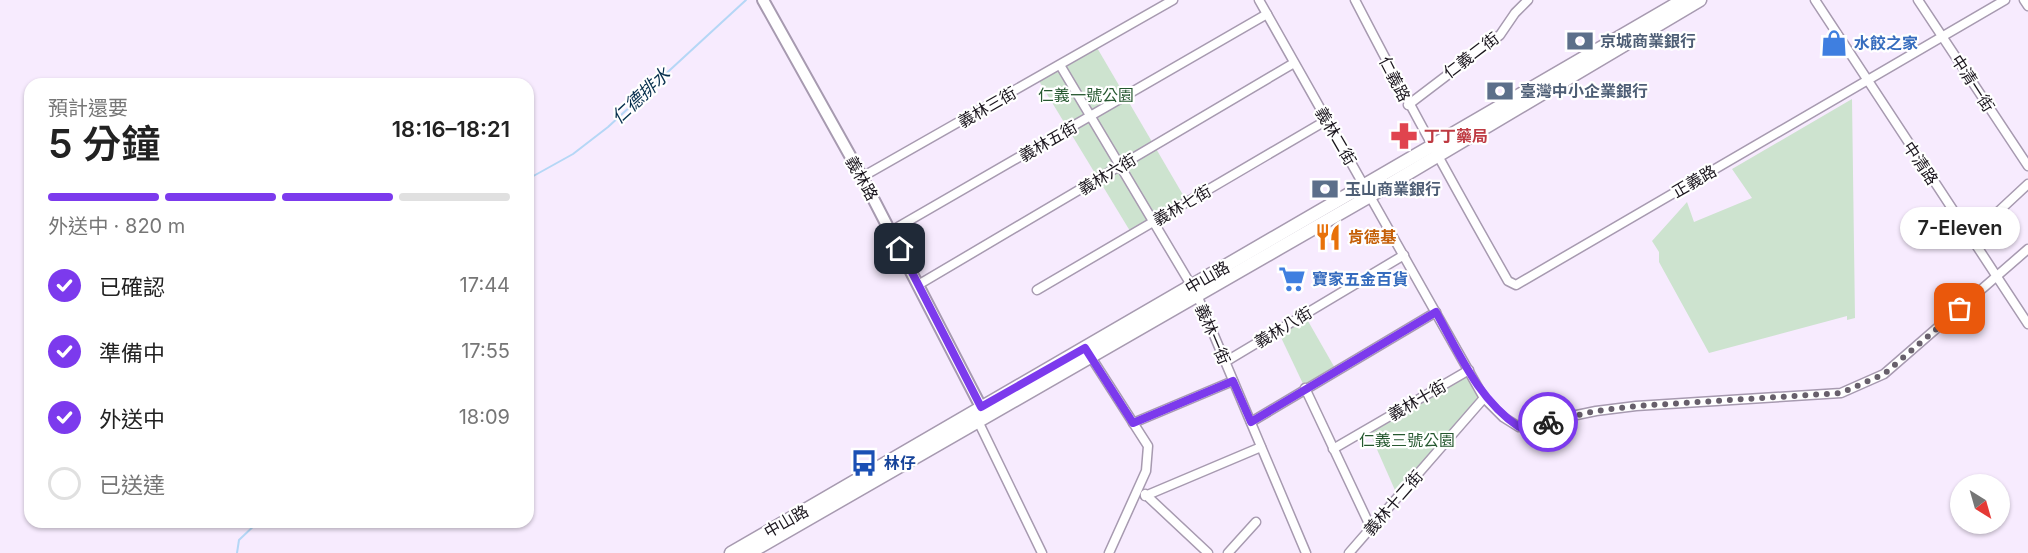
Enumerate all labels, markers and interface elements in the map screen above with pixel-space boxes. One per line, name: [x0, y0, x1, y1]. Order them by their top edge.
bank icon: 京城商業銀行: [1565, 26, 1595, 56]
street label: 仁義二街: [1439, 28, 1503, 82]
shop icon: 水餃之家: [1819, 28, 1849, 58]
place label: 京城商業銀行: [1600, 31, 1696, 51]
place label: 水餃之家: [1854, 33, 1918, 53]
street label: 中清一街: [1947, 51, 1999, 115]
street label: 仁義路: [1375, 53, 1415, 105]
water label: 仁德排水: [607, 63, 675, 128]
bank icon: 臺灣中小企業銀行: [1485, 76, 1515, 106]
place label: 臺灣中小企業銀行: [1520, 81, 1648, 101]
street label: 義林三街: [954, 82, 1020, 132]
park label: 仁義一號公園: [1038, 85, 1134, 105]
text: 預計還要: [48, 96, 128, 120]
street label: 義林二街: [1311, 103, 1361, 169]
text: 18:16–18:21: [392, 116, 510, 142]
street label: 義林五街: [1015, 116, 1081, 166]
text: 5 分鐘: [48, 120, 160, 167]
pharmacy icon: 丁丁藥局: [1389, 121, 1419, 151]
place label: 丁丁藥局: [1424, 126, 1488, 146]
street label: 中清路: [1899, 138, 1943, 188]
street label: 義林六街: [1074, 149, 1140, 199]
street label: 義林路: [842, 152, 882, 204]
street label: 正義路: [1668, 160, 1720, 202]
bank icon: 玉山商業銀行: [1310, 174, 1340, 204]
place label: 玉山商業銀行: [1345, 179, 1441, 199]
street label: 義林七街: [1149, 180, 1215, 230]
callout: 7-Eleven: [1900, 207, 2020, 249]
text: 外送中 · 820 m: [48, 214, 185, 238]
text: 7-Eleven: [1917, 216, 2003, 240]
restaurant icon: 肯德基: [1313, 222, 1343, 252]
pin: [874, 223, 925, 274]
place label: 肯德基: [1348, 227, 1397, 247]
icon: home: [883, 232, 916, 265]
street label: 中山路: [1181, 256, 1233, 298]
supermarket icon: 寶家五金百貨: [1277, 264, 1307, 294]
icon: check: [48, 269, 81, 302]
place label: 寶家五金百貨: [1312, 269, 1408, 289]
text: 17:44: [460, 273, 510, 297]
text: 已確認: [99, 274, 165, 300]
pin: [1934, 283, 1985, 334]
icon: bag: [1943, 292, 1976, 325]
street label: 義林一街: [1191, 301, 1235, 367]
street label: 義林八街: [1250, 302, 1316, 352]
icon: check: [48, 335, 81, 368]
text: 17:55: [461, 339, 510, 363]
text: 準備中: [99, 340, 165, 366]
street label: 義林十街: [1384, 375, 1450, 425]
courier: [1518, 392, 1578, 452]
icon: check: [48, 401, 81, 434]
text: 18:09: [459, 405, 510, 429]
text: 外送中: [99, 406, 165, 432]
icon: bike: [1532, 406, 1565, 439]
park label: 仁義三號公園: [1359, 430, 1455, 450]
bus stop icon: 林仔: [849, 448, 879, 478]
place label: 林仔: [884, 453, 916, 473]
street label: 義林十二街: [1359, 466, 1427, 540]
text: 已送達: [99, 472, 165, 498]
north arrow: [1950, 474, 2010, 534]
map controls: [1950, 474, 2010, 534]
street label: 中山路: [760, 500, 812, 542]

